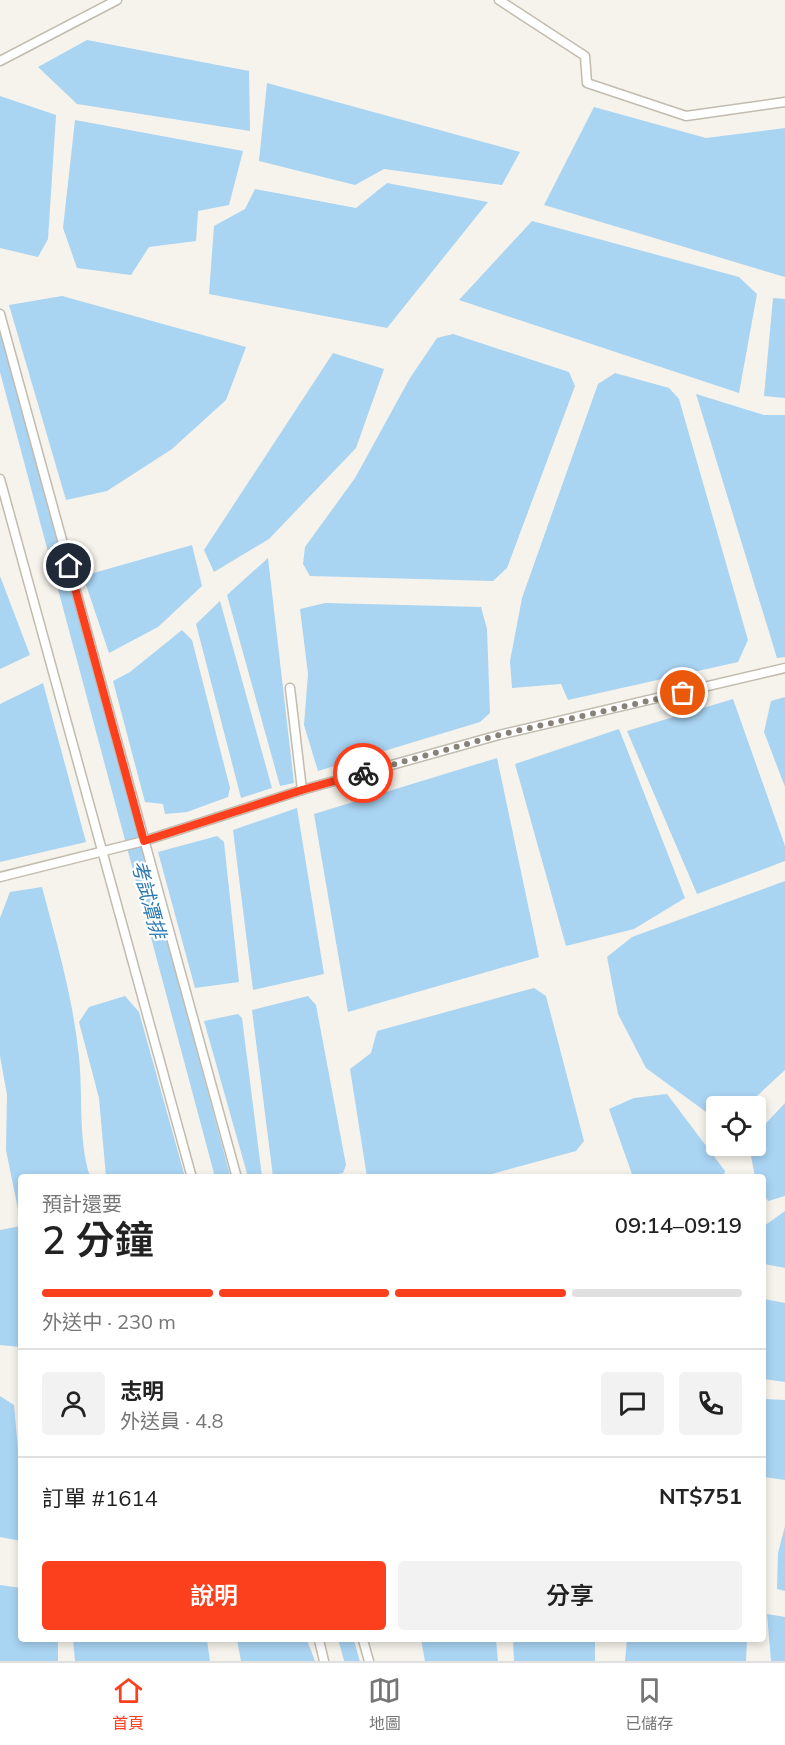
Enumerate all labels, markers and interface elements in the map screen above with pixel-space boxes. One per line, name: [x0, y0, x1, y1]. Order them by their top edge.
pin: [43, 540, 94, 591]
icon: home: [52, 549, 85, 582]
pin: [657, 667, 708, 718]
icon: bag: [666, 676, 699, 709]
courier: [333, 743, 393, 803]
icon: bike: [347, 757, 380, 790]
water label: 考試潭排: [127, 857, 172, 944]
map controls: [706, 1096, 766, 1156]
button: locate: [706, 1096, 766, 1156]
text: 預計還要: [42, 1191, 122, 1216]
text: 09:14–09:19: [615, 1211, 742, 1239]
text: 2 分鐘: [42, 1215, 154, 1264]
text: 外送中 · 230 m: [42, 1309, 176, 1334]
button: person: [42, 1372, 105, 1435]
button: chat: [601, 1372, 664, 1435]
button: phone: [679, 1372, 742, 1435]
text: 志明: [120, 1377, 164, 1405]
text: 外送員 · 4.8: [120, 1408, 224, 1433]
text: NT$751: [659, 1482, 742, 1510]
text: 訂單 #1614: [42, 1484, 158, 1512]
button: 說明: [42, 1561, 386, 1630]
button: 分享: [398, 1561, 742, 1630]
tab: 首頁: [112, 1674, 145, 1734]
tab: 地圖: [368, 1674, 401, 1734]
tab: 已儲存: [625, 1674, 673, 1734]

